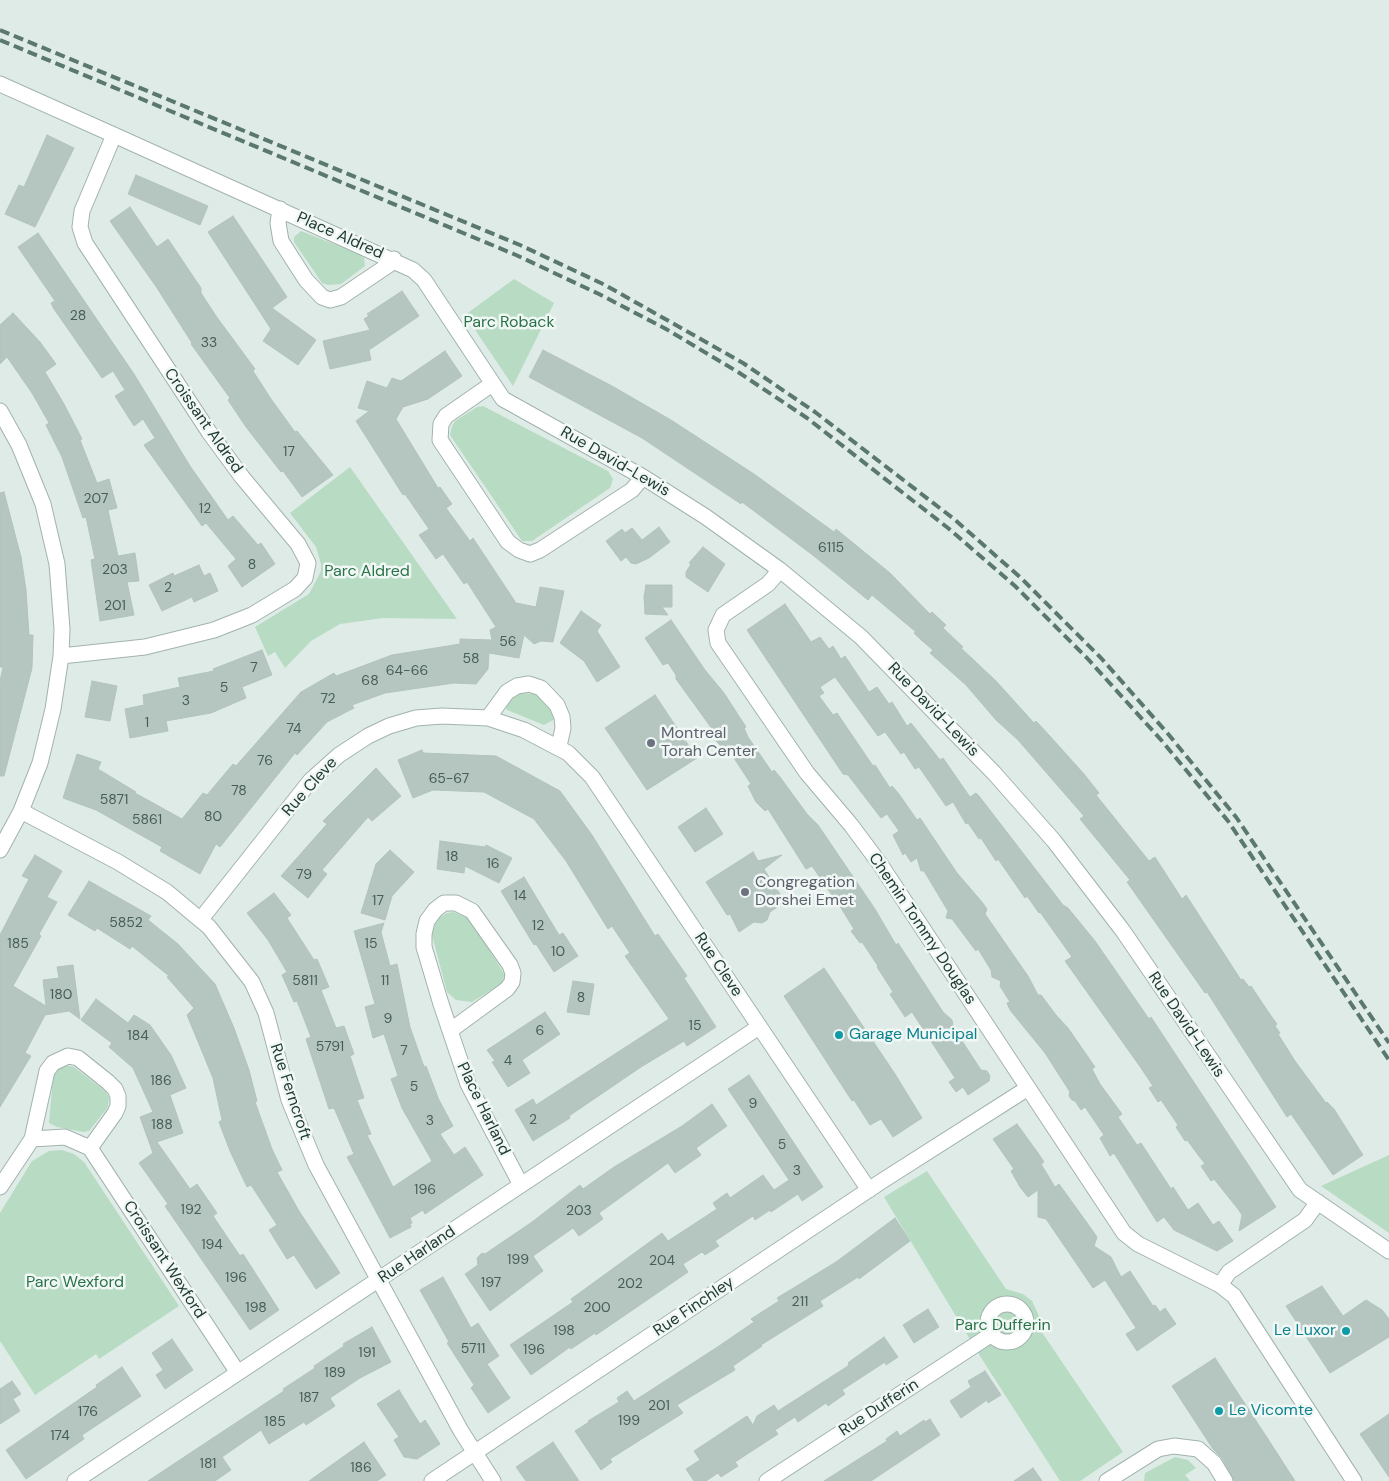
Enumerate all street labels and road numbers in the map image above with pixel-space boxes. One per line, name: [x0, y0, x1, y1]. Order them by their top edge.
street label: Place Aldred: [294, 208, 386, 264]
street label: Croissant Aldred: [160, 365, 246, 477]
street label: Rue David-Lewis: [557, 423, 673, 501]
street label: Rue David-Lewis: [883, 659, 983, 761]
street label: Rue Cleve: [278, 753, 342, 821]
street label: Chemin Tommy Douglas: [864, 850, 980, 1008]
street label: Rue Cleve: [690, 929, 746, 1001]
street label: Rue David-Lewis: [1144, 969, 1228, 1081]
street label: Rue Ferncroft: [265, 1041, 315, 1143]
street label: Place Harland: [452, 1059, 514, 1159]
street label: Croissant Wexford: [119, 1198, 209, 1322]
street label: Rue Harland: [375, 1222, 459, 1288]
street label: Rue Finchley: [650, 1273, 738, 1341]
street label: Rue Dufferin: [836, 1375, 922, 1441]

